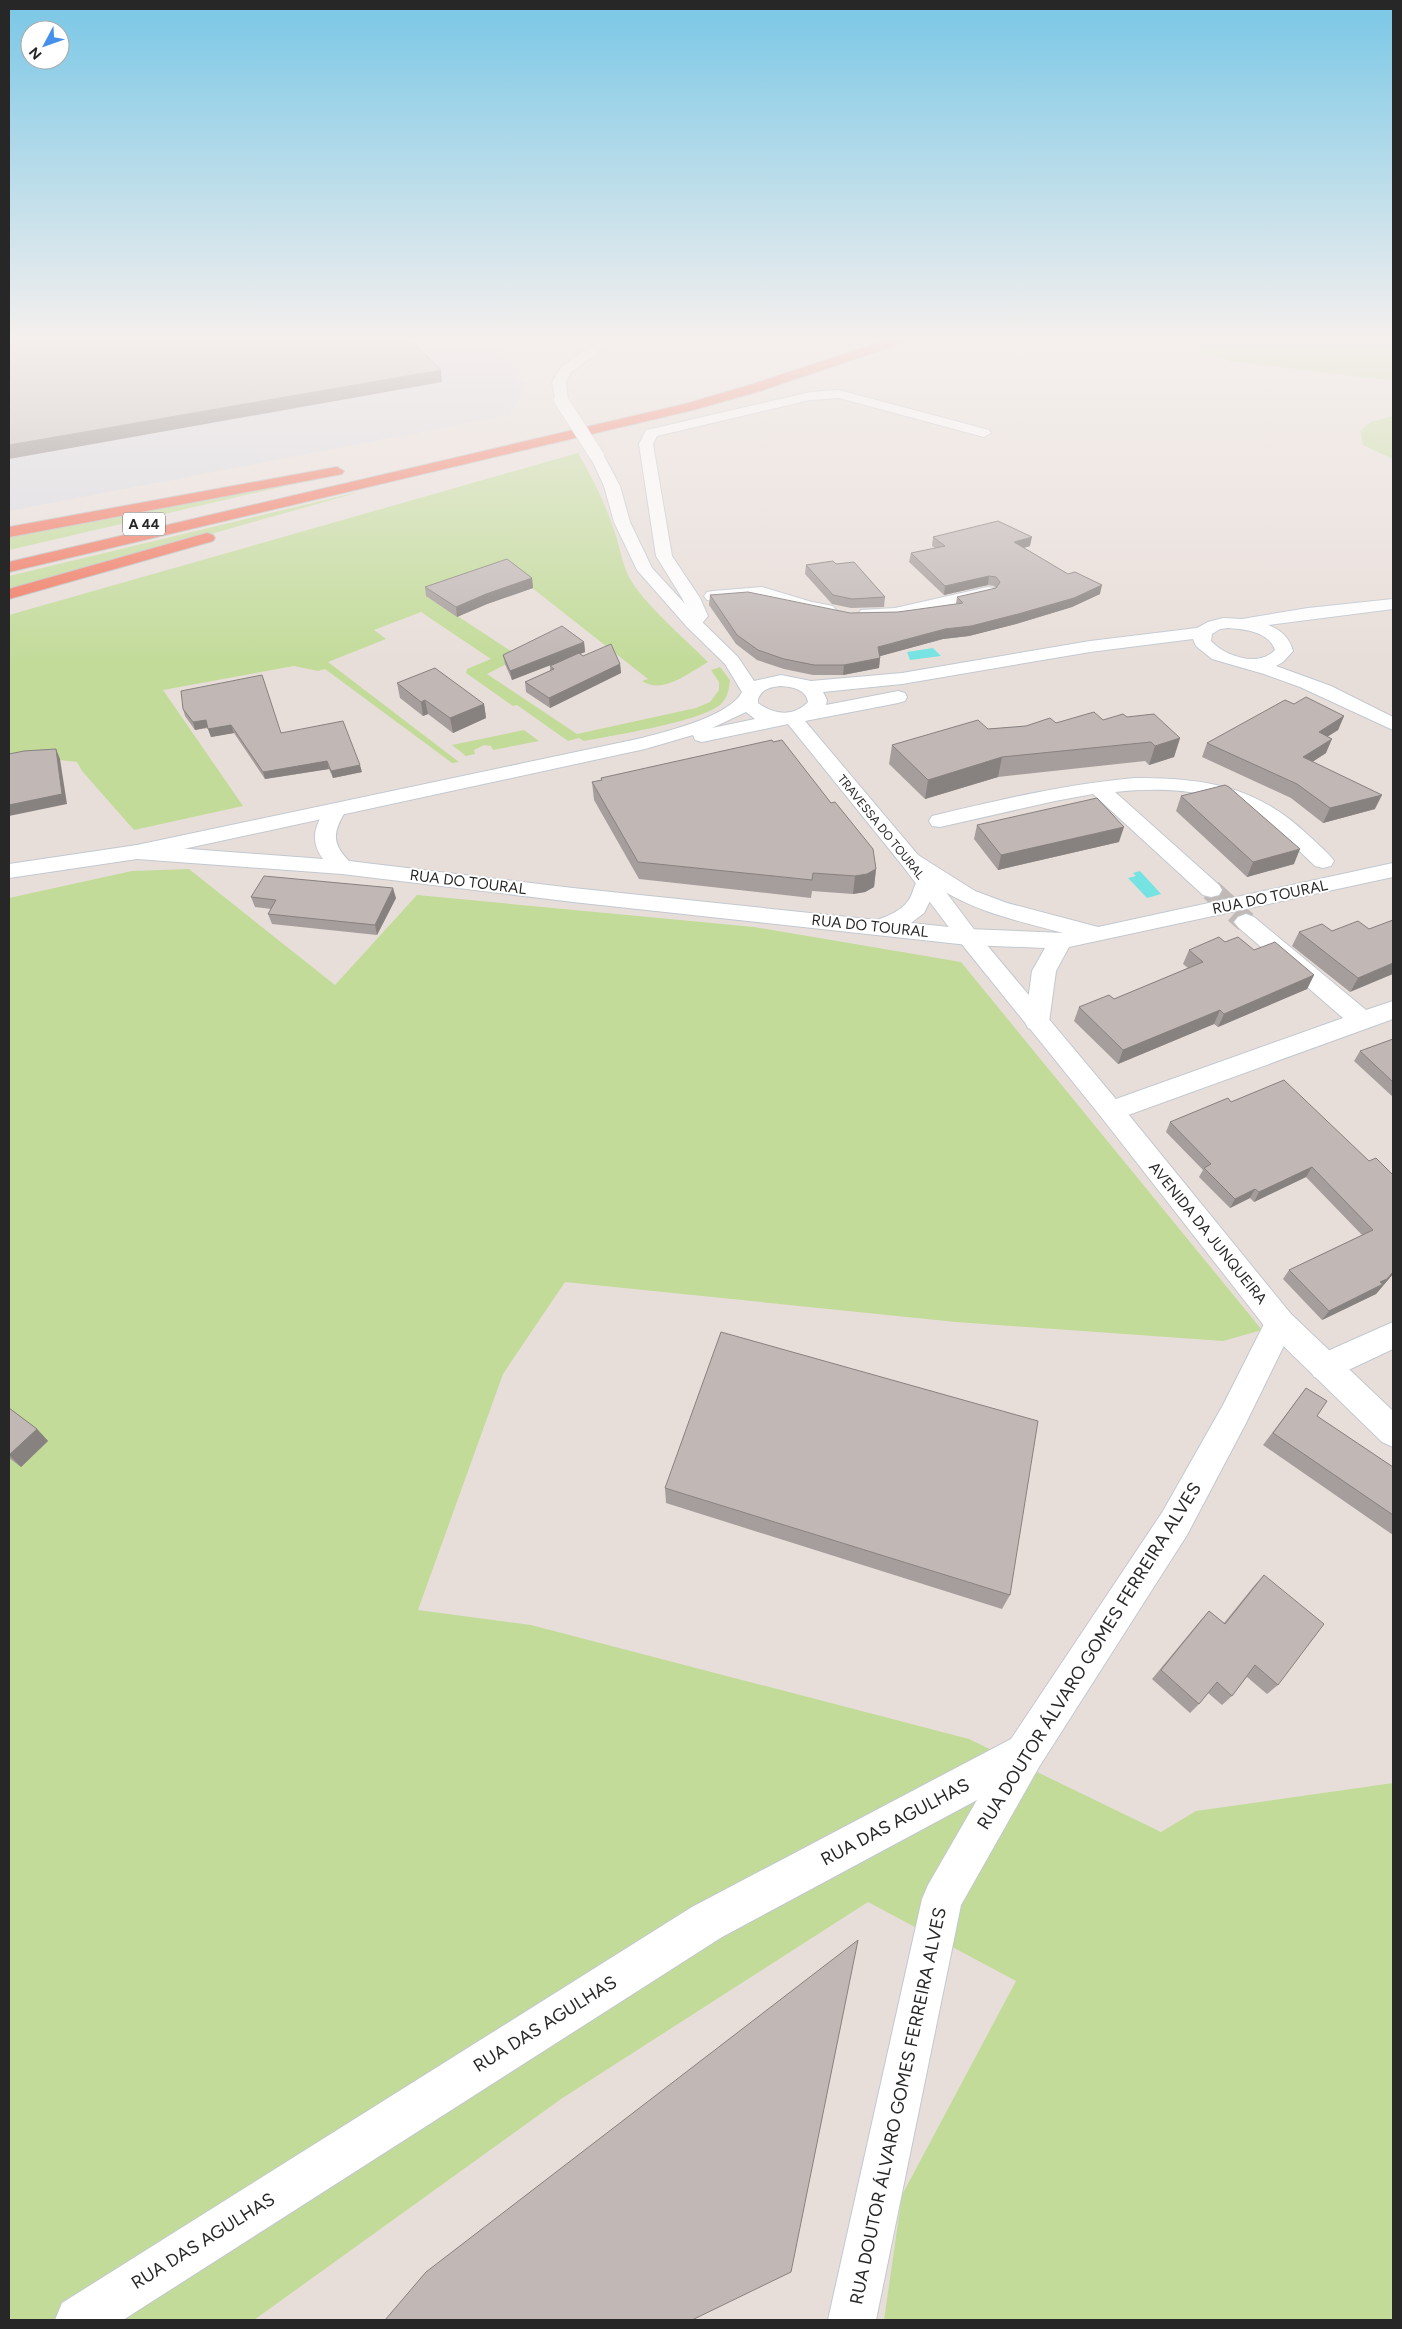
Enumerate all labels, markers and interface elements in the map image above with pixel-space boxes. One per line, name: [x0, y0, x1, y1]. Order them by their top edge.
north arrow: [20, 20, 70, 70]
text: N: [26, 44, 46, 63]
road number: A 44: [123, 512, 165, 536]
street label: TRAVESSA DO TOURAL: [835, 772, 928, 882]
street label: RUA DO TOURAL: [409, 866, 528, 898]
street label: RUA DO TOURAL: [1211, 876, 1329, 918]
street label: RUA DO TOURAL: [811, 911, 930, 941]
street label: AVENIDA DA JUNQUEIRA: [1145, 1158, 1271, 1308]
street label: RUA DOUTOR ÁLVARO GOMES FERREIRA ALVES: [972, 1478, 1206, 1834]
street label: RUA DAS AGULHAS: [817, 1774, 973, 1870]
street label: RUA DOUTOR ÁLVARO GOMES FERREIRA ALVES: [845, 1905, 951, 2307]
street label: RUA DAS AGULHAS: [469, 1971, 621, 2077]
street label: RUA DAS AGULHAS: [127, 2188, 279, 2294]

